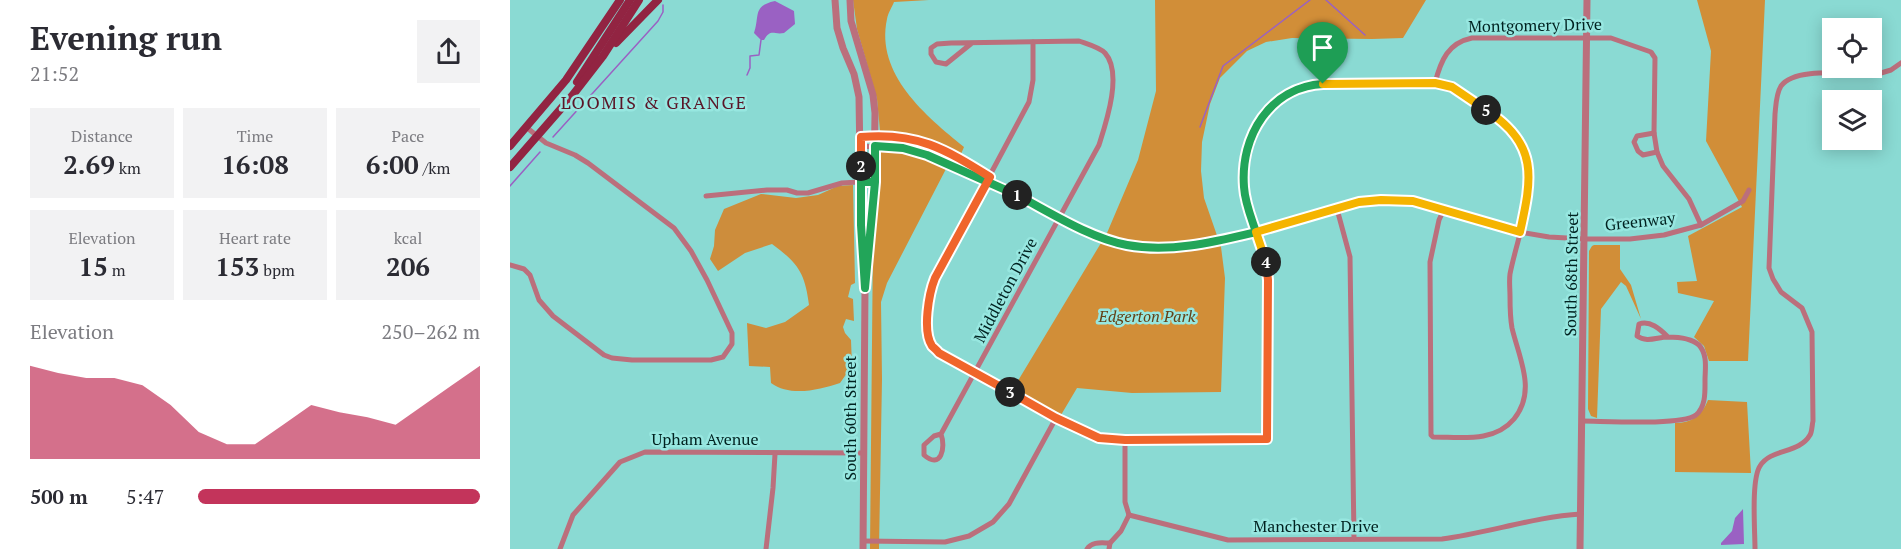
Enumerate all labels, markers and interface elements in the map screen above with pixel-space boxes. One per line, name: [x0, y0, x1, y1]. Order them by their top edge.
street label: Montgomery Drive: [1468, 13, 1602, 37]
text: Evening run: [30, 16, 222, 59]
map controls: [1822, 18, 1882, 150]
button: locate: [1822, 18, 1882, 78]
button: share: [417, 20, 480, 83]
pin: [1297, 22, 1348, 84]
icon: arrive: [1306, 31, 1339, 64]
text: 21:52: [30, 60, 79, 87]
district label: LOOMIS & GRANGE: [561, 90, 747, 114]
button: layers: [1822, 90, 1882, 150]
pin: 5: [1471, 95, 1501, 125]
text: 5: [1481, 99, 1491, 121]
text: Distance: [71, 125, 133, 147]
text: Time: [237, 125, 273, 147]
text: Pace: [392, 125, 424, 147]
text: 2.69: [63, 147, 115, 181]
text: 16:08: [221, 147, 289, 181]
text: 6:00: [366, 147, 419, 181]
pin: 2: [846, 151, 876, 181]
text: 2: [856, 155, 866, 177]
text: km: [115, 157, 141, 179]
text: /km: [419, 157, 450, 179]
pin: 1: [1002, 180, 1032, 210]
text: 1: [1012, 184, 1022, 206]
street label: Greenway: [1604, 206, 1677, 236]
street label: South 68th Street: [1559, 211, 1583, 337]
text: Elevation: [68, 227, 136, 249]
text: Heart rate: [219, 227, 291, 249]
text: kcal: [394, 227, 422, 249]
street label: Middleton Drive: [968, 234, 1042, 346]
pin: 4: [1251, 247, 1281, 277]
text: 15: [78, 249, 108, 283]
text: 153: [215, 249, 259, 283]
text: 206: [386, 249, 430, 283]
text: 4: [1261, 251, 1271, 273]
text: m: [108, 259, 126, 281]
text: bpm: [259, 259, 295, 281]
park label: Edgerton Park: [1098, 305, 1196, 327]
text: Elevation: [30, 318, 114, 345]
text: 250–262 m: [381, 318, 480, 345]
street label: South 60th Street: [839, 356, 861, 480]
pin: 3: [995, 377, 1025, 407]
text: 3: [1005, 381, 1015, 403]
street label: Upham Avenue: [651, 428, 759, 450]
text: 500 m: [30, 483, 88, 510]
text: 5:47: [126, 483, 165, 510]
street label: Manchester Drive: [1253, 515, 1379, 537]

